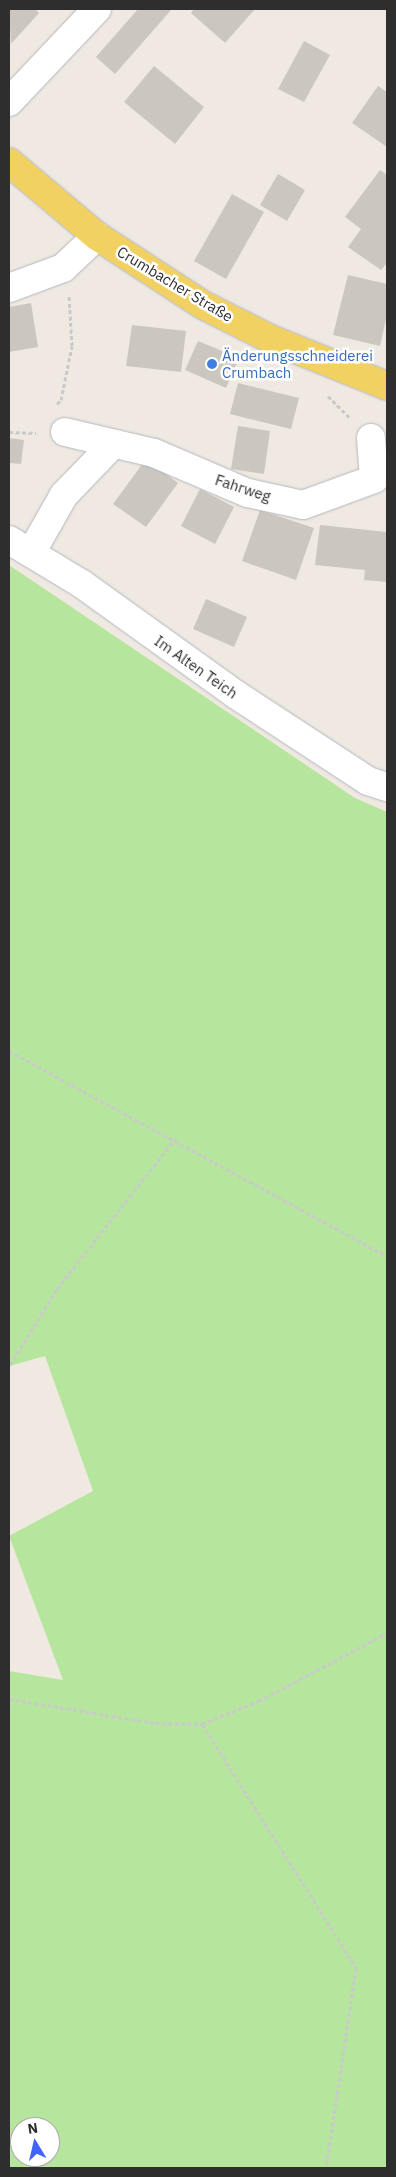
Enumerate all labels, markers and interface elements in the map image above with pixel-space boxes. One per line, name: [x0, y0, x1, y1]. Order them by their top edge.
street label: Crumbacher Straße: [114, 242, 236, 326]
place label: Änderungsschneiderei Crumbach: [222, 346, 373, 381]
marker: Änderungsschneiderei Crumbach: [206, 358, 218, 370]
street label: Fahrweg: [213, 471, 273, 505]
street label: Im Alten Teich: [151, 632, 241, 702]
north arrow: [10, 2117, 60, 2167]
text: N: [26, 2118, 39, 2138]

